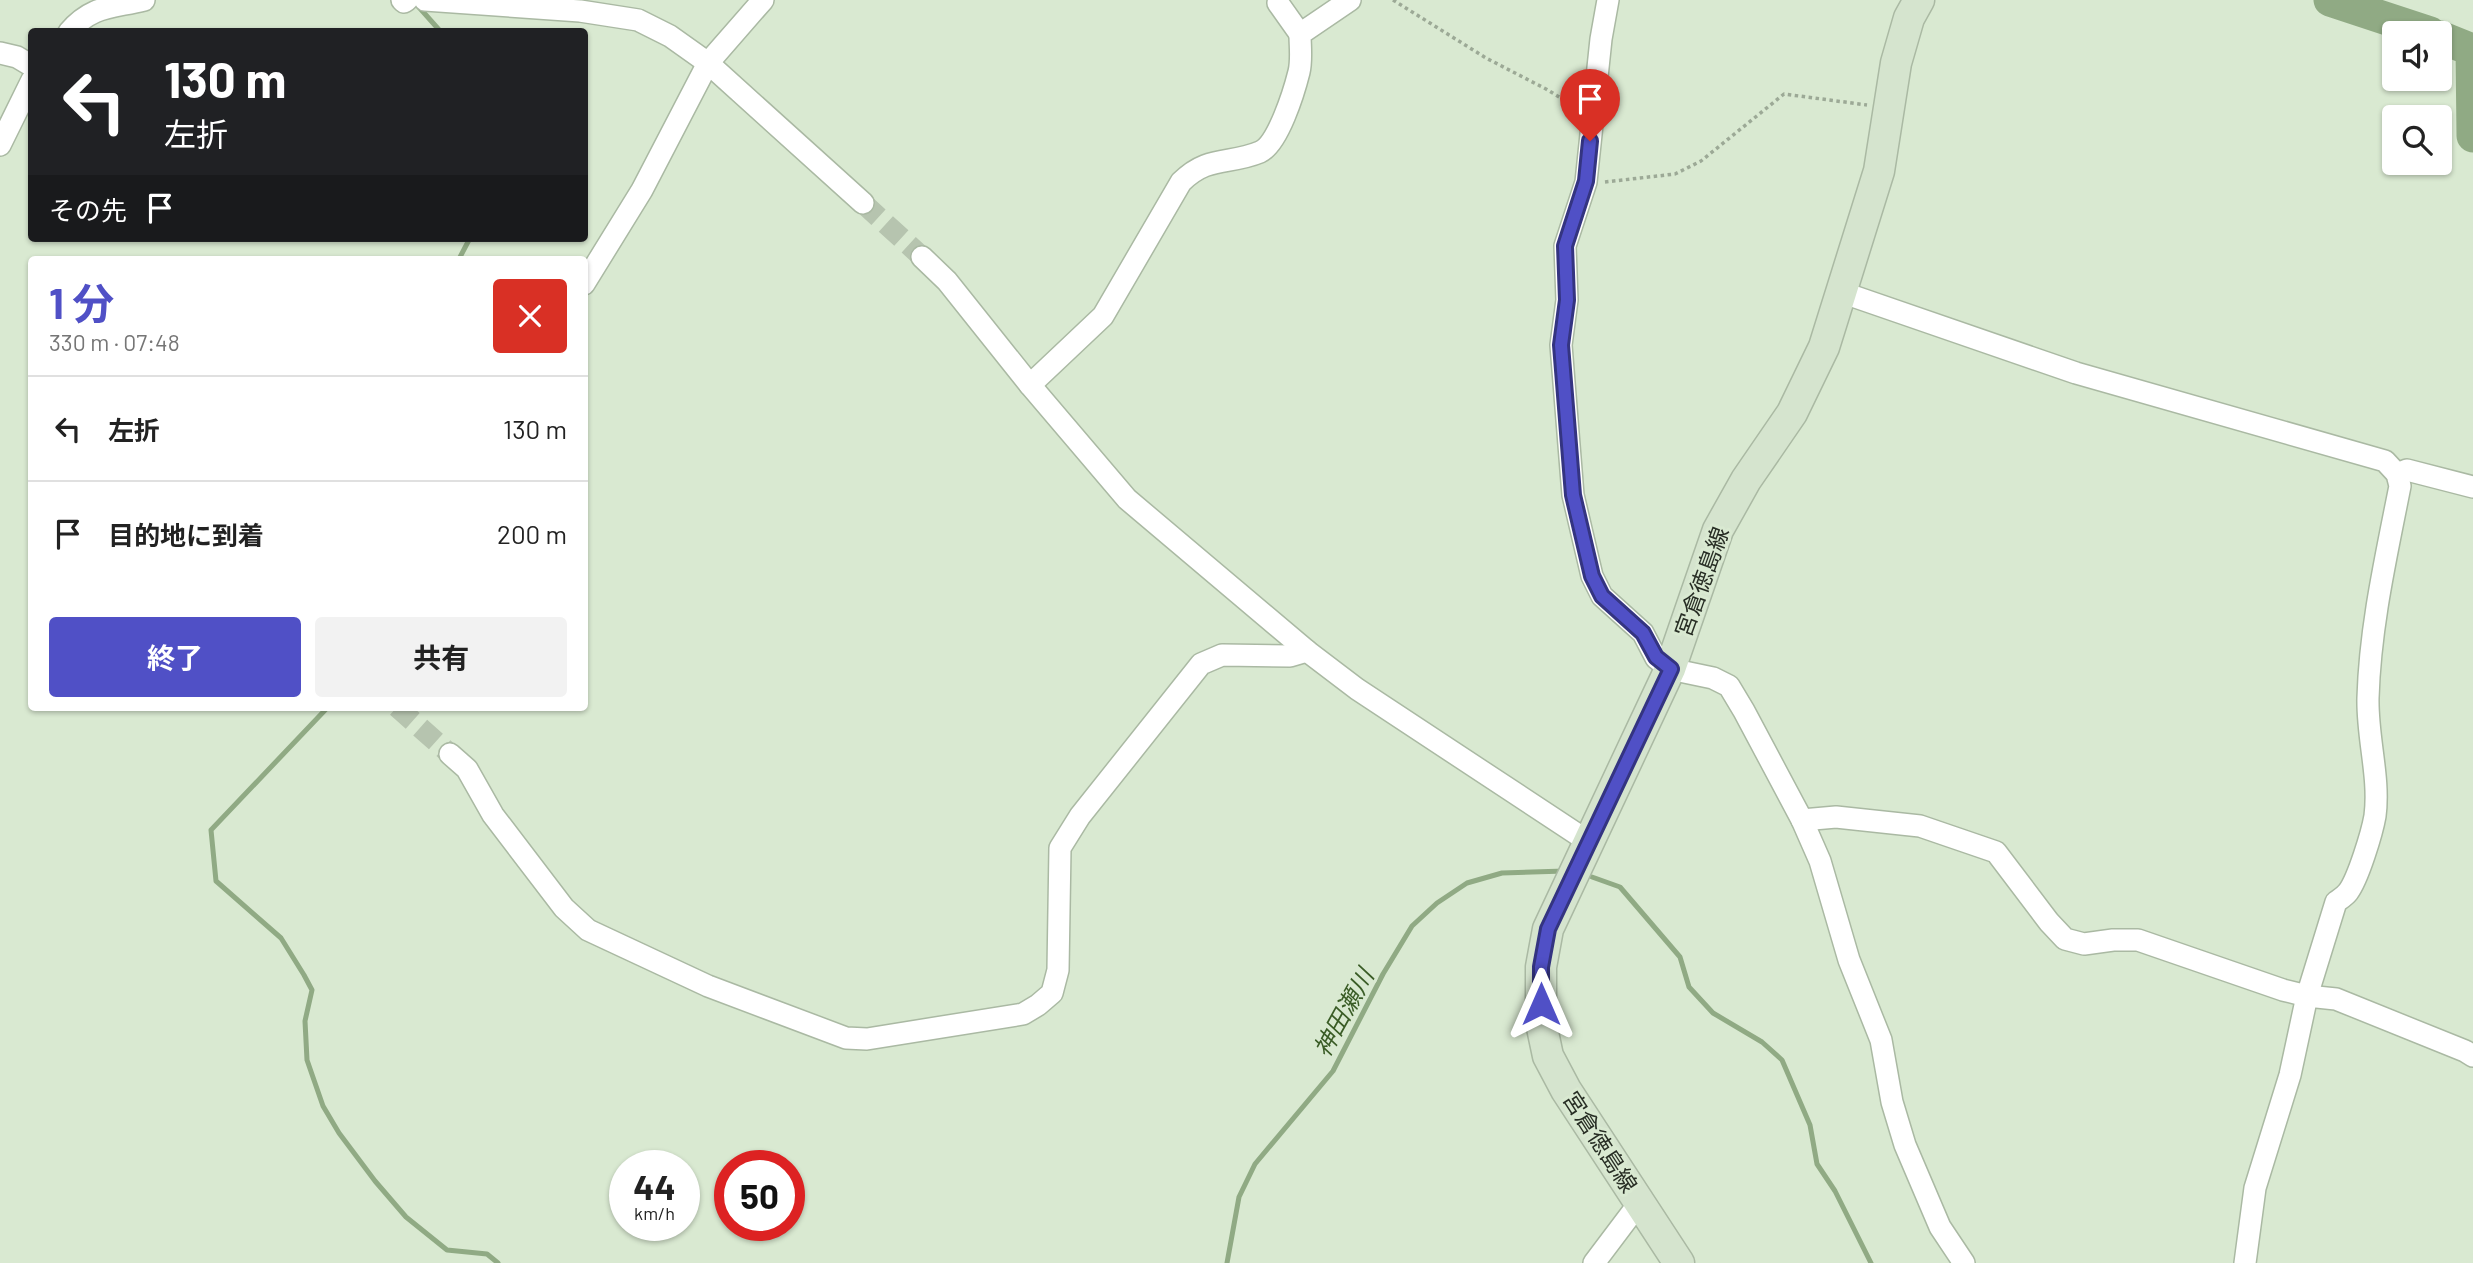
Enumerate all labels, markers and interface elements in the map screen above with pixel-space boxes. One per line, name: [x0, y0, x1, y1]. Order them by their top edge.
map controls: [2382, 21, 2452, 175]
button: sound: [2382, 21, 2452, 91]
text: 130 m: [164, 49, 286, 108]
icon: left: [49, 56, 140, 147]
pin: [1560, 69, 1620, 141]
icon: arrive: [1571, 80, 1609, 118]
button: search: [2382, 105, 2452, 175]
text: 左折: [164, 114, 228, 152]
icon: arrive: [141, 189, 179, 227]
text: その先: [49, 194, 127, 225]
text: 1 分: [49, 277, 114, 327]
button: close: [493, 279, 567, 353]
text: 330 m · 07:48: [49, 328, 180, 356]
icon: left: [49, 410, 87, 448]
text: 130 m: [503, 413, 567, 444]
text: 左折: [108, 414, 160, 445]
icon: arrive: [49, 515, 87, 553]
text: 200 m: [497, 518, 567, 549]
text: 目的地に到着: [108, 519, 264, 550]
street label: 宮倉徳島線: [1668, 523, 1734, 640]
button: 終了: [49, 617, 301, 697]
button: 共有: [315, 617, 567, 697]
water label: 神田瀬川: [1307, 961, 1380, 1061]
position arrow: [1504, 967, 1578, 1041]
street label: 宮倉徳島線: [1558, 1086, 1644, 1197]
speed limit sign: 50: [714, 1150, 805, 1241]
text: 44: [633, 1165, 676, 1207]
text: km/h: [634, 1202, 675, 1224]

